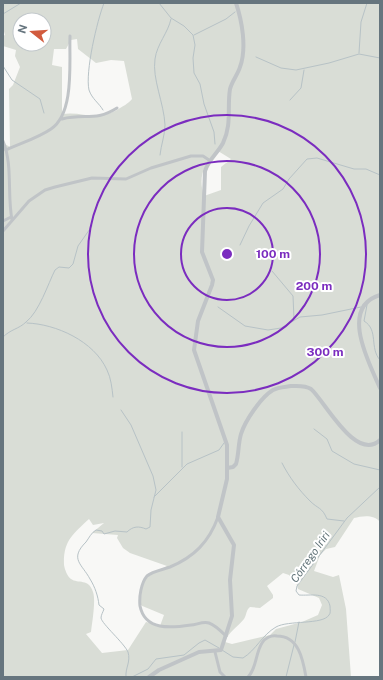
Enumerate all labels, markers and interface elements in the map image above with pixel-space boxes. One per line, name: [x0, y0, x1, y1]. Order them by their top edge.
north arrow: [12, 12, 52, 52]
text: N: [15, 23, 29, 35]
centre of rings: [220, 247, 234, 261]
text: 100 m: [256, 247, 290, 261]
text: 200 m: [296, 279, 332, 293]
text: 300 m: [307, 345, 344, 359]
water label: Córrego Iriri: [288, 529, 332, 585]

